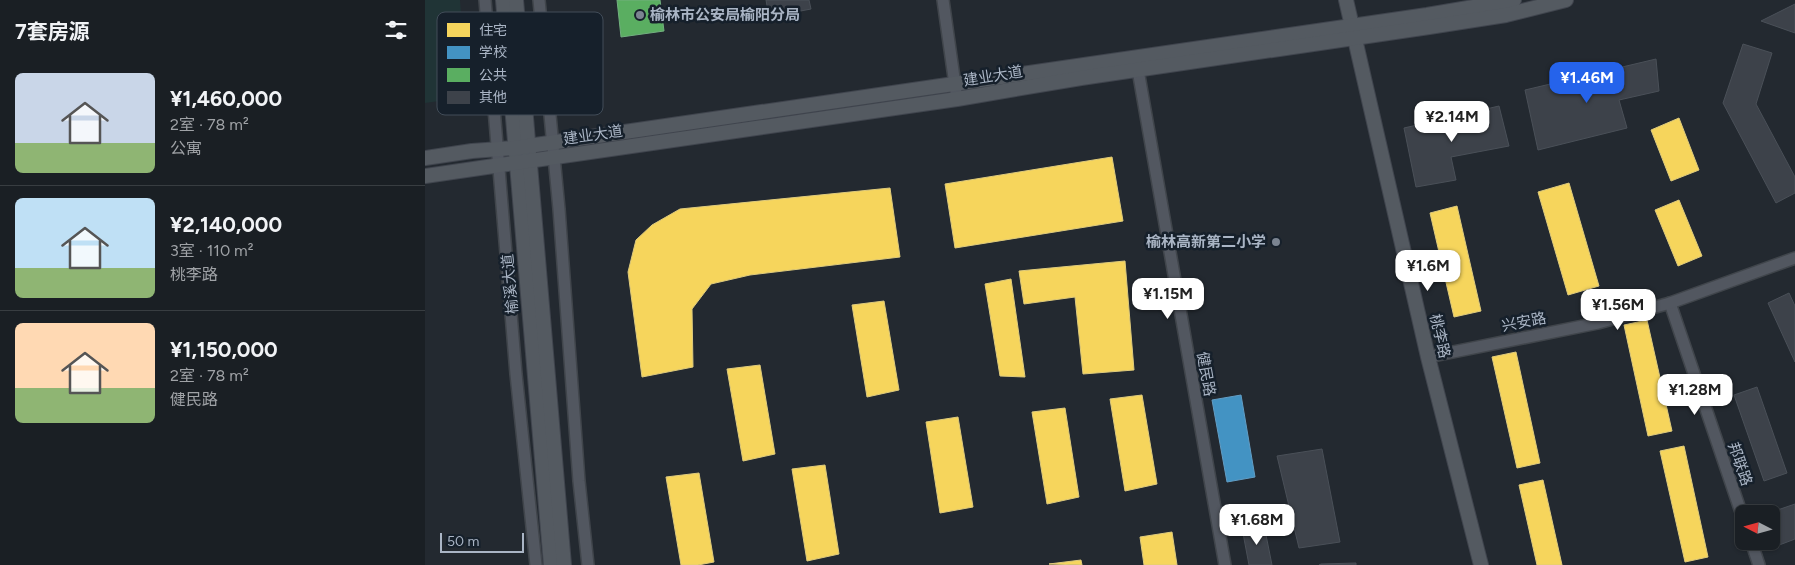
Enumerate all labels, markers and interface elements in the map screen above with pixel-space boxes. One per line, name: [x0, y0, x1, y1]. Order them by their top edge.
place label: 榆林市公安局榆阳分局: [650, 6, 800, 24]
marker: 榆林市公安局榆阳分局: [634, 9, 646, 21]
legend: [437, 12, 603, 115]
icon: filters: [382, 16, 410, 44]
text: 7套房源: [15, 19, 90, 44]
text: 住宅: [479, 22, 507, 39]
text: 学校: [479, 44, 507, 61]
street label: 建业大道: [962, 62, 1024, 90]
pin: ¥1.46M: [1546, 62, 1628, 104]
text: 公共: [479, 67, 507, 84]
text: ¥1.46M: [1560, 68, 1614, 87]
text: ¥1,460,000: [170, 86, 282, 111]
text: 其他: [479, 89, 507, 106]
icon: home: [55, 93, 115, 153]
pin: ¥2.14M: [1411, 100, 1493, 143]
text: ¥2.14M: [1425, 107, 1479, 126]
text: 2室 · 78 m²: [170, 115, 249, 134]
street label: 建业大道: [562, 122, 624, 148]
text: 公寓: [170, 139, 202, 158]
text: ¥2,140,000: [170, 212, 282, 237]
icon: home: [55, 218, 115, 278]
place label: 榆林高新第二小学: [1146, 233, 1266, 251]
marker: 榆林高新第二小学: [1270, 236, 1282, 248]
text: 3室 · 110 m²: [170, 241, 254, 260]
pin: ¥1.6M: [1393, 250, 1463, 292]
street label: 榆溪大道: [498, 253, 522, 315]
text: ¥1.6M: [1406, 256, 1450, 275]
text: 桃李路: [170, 265, 218, 284]
pin: ¥1.15M: [1127, 278, 1209, 320]
text: ¥1.15M: [1143, 284, 1193, 303]
pin: ¥1.56M: [1577, 288, 1659, 331]
text: ¥1.56M: [1592, 295, 1644, 314]
street label: 兴安路: [1500, 309, 1548, 335]
street label: 桃李路: [1426, 312, 1454, 360]
text: ¥1,150,000: [170, 337, 278, 362]
icon: home: [55, 343, 115, 403]
street label: 健民路: [1193, 350, 1219, 398]
text: 2室 · 78 m²: [170, 366, 249, 385]
pin: ¥1.28M: [1654, 374, 1736, 416]
text: ¥1.28M: [1668, 380, 1722, 399]
text: 健民路: [170, 390, 218, 409]
street label: 邦联路: [1724, 440, 1756, 488]
pin: ¥1.68M: [1216, 504, 1298, 546]
north arrow: [1735, 505, 1780, 550]
map controls: [1735, 505, 1780, 550]
text: ¥1.68M: [1230, 510, 1284, 529]
scale bar: [440, 530, 524, 553]
text: 50 m: [447, 533, 479, 550]

